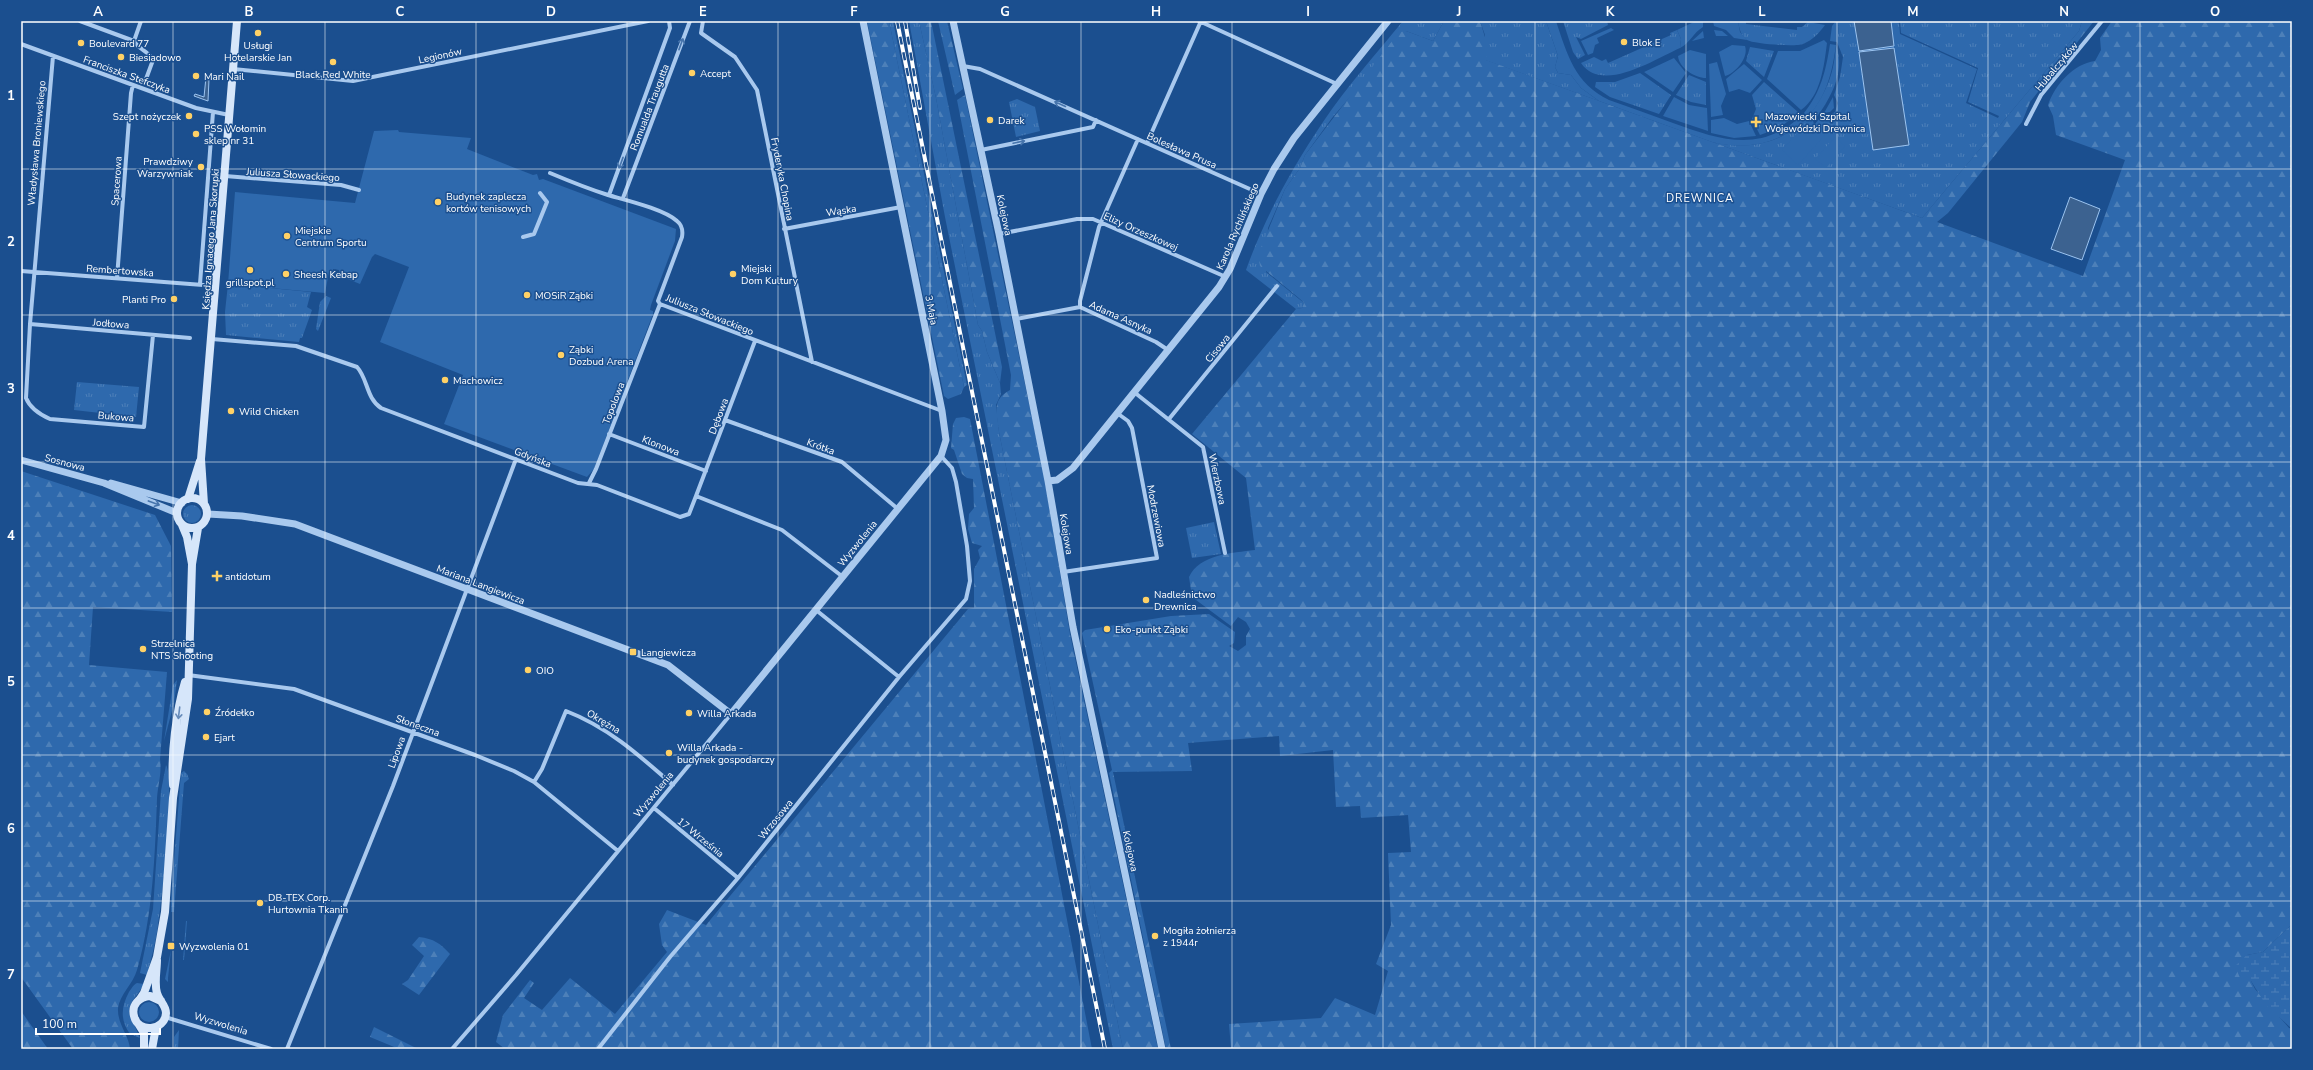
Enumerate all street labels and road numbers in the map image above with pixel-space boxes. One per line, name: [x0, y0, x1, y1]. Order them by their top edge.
street label: Hubalczyków: [2032, 39, 2082, 94]
street label: Legionów: [417, 44, 464, 67]
street label: Franciszka Stefczyka: [81, 53, 172, 97]
street label: Romualda Traugutta: [627, 62, 673, 153]
street label: Władysława Broniewskiego: [25, 79, 49, 206]
street label: Bolesława Prusa: [1144, 129, 1219, 173]
street label: Fryderyka Chopina: [767, 136, 797, 222]
street label: Spacerowa: [108, 156, 126, 206]
street label: Juliusza Słowackiego: [245, 165, 341, 185]
street label: Księdza Ignacego Jana Skorupki: [199, 168, 223, 310]
street label: Karola Rychlińskiego: [1213, 180, 1263, 272]
street label: Kolejowa: [993, 194, 1015, 237]
street label: Wąska: [825, 202, 857, 220]
street label: Elizy Orzeszkowej: [1101, 209, 1180, 255]
street label: Rembertowska: [86, 262, 154, 280]
street label: Juliusza Słowackiego: [663, 290, 756, 339]
street label: 3 Maja: [921, 294, 941, 326]
street label: Adama Asnyka: [1087, 298, 1154, 338]
street label: Jodłowa: [91, 315, 130, 333]
street label: Cisowa: [1202, 331, 1234, 366]
street label: Topolowa: [599, 380, 628, 427]
street label: Dębowa: [706, 396, 732, 436]
street label: Bukowa: [97, 408, 135, 426]
street label: Klonowa: [640, 432, 682, 460]
street label: Krótka: [805, 435, 837, 458]
street label: Gdyńska: [512, 444, 553, 471]
street label: Sosnowa: [43, 451, 86, 475]
street label: Wierzbowa: [1205, 452, 1229, 506]
street label: Modrzewiowa: [1143, 484, 1169, 549]
street label: Kolejowa: [1056, 513, 1076, 556]
street label: Wyzwolenia: [835, 518, 881, 570]
street label: Mariana Langiewicza: [434, 562, 527, 608]
street label: Okrężna: [584, 706, 623, 737]
street label: Słoneczna: [394, 712, 442, 740]
street label: Lipowa: [385, 735, 409, 770]
street label: Wyzwolenia: [630, 769, 677, 821]
street label: Wrzosowa: [755, 797, 796, 843]
street label: 17 Września: [674, 815, 727, 861]
street label: Kolejowa: [1119, 830, 1141, 873]
street label: Wyzwolenia: [192, 1009, 249, 1039]

